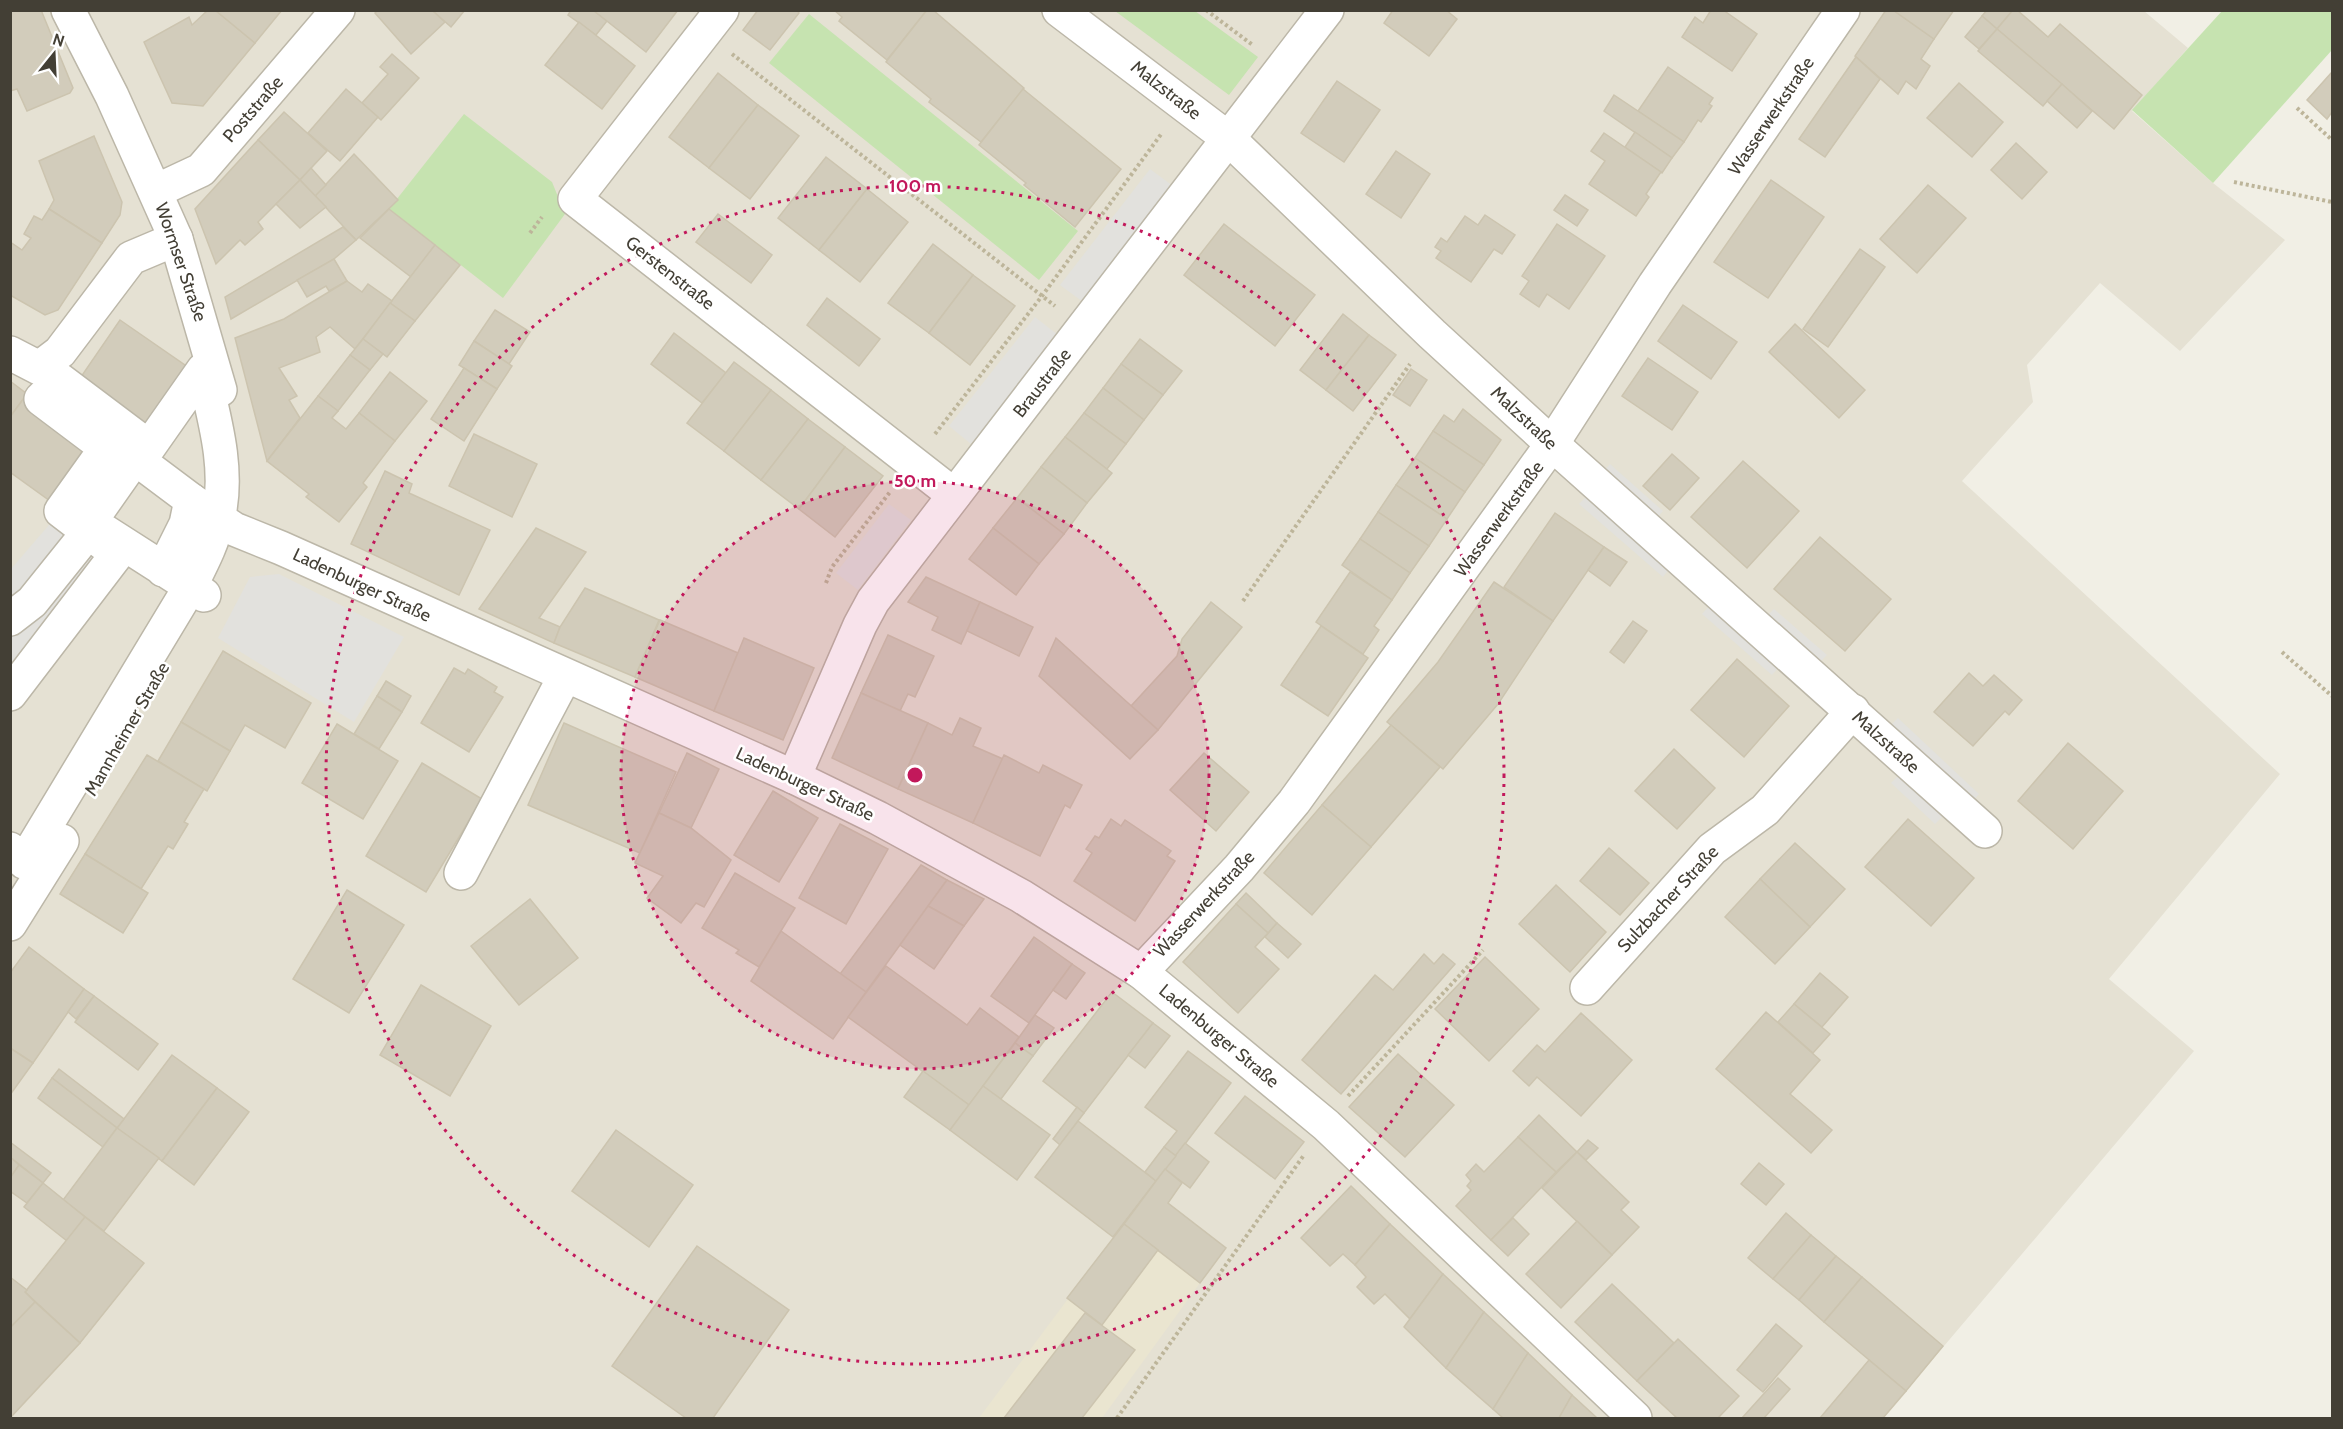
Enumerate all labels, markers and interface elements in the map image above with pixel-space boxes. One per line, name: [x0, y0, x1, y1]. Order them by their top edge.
north arrow: [24, 24, 84, 84]
text: N: [50, 29, 67, 51]
street label: Wasserwerkstraße: [1723, 53, 1819, 179]
street label: Malzstraße: [1126, 56, 1206, 124]
street label: Poststraße: [218, 71, 288, 147]
text: 100 m: [889, 175, 941, 197]
street label: Wormser Straße: [150, 200, 212, 324]
street label: Gerstenstraße: [621, 231, 719, 315]
street label: Braustraße: [1008, 344, 1076, 422]
street label: Malzstraße: [1486, 382, 1562, 454]
street label: Wasserwerkstraße: [1450, 457, 1548, 581]
text: 50 m: [894, 470, 936, 492]
street label: Ladenburger Straße: [289, 543, 435, 627]
street label: Mannheimer Straße: [80, 658, 174, 800]
street label: Malzstraße: [1848, 706, 1924, 778]
street label: Ladenburger Straße: [732, 742, 878, 826]
centre of rings: [905, 765, 925, 785]
street label: Sulzbacher Straße: [1613, 841, 1723, 957]
street label: Wasserwerkstraße: [1149, 846, 1259, 962]
street label: Ladenburger Straße: [1155, 979, 1283, 1093]

